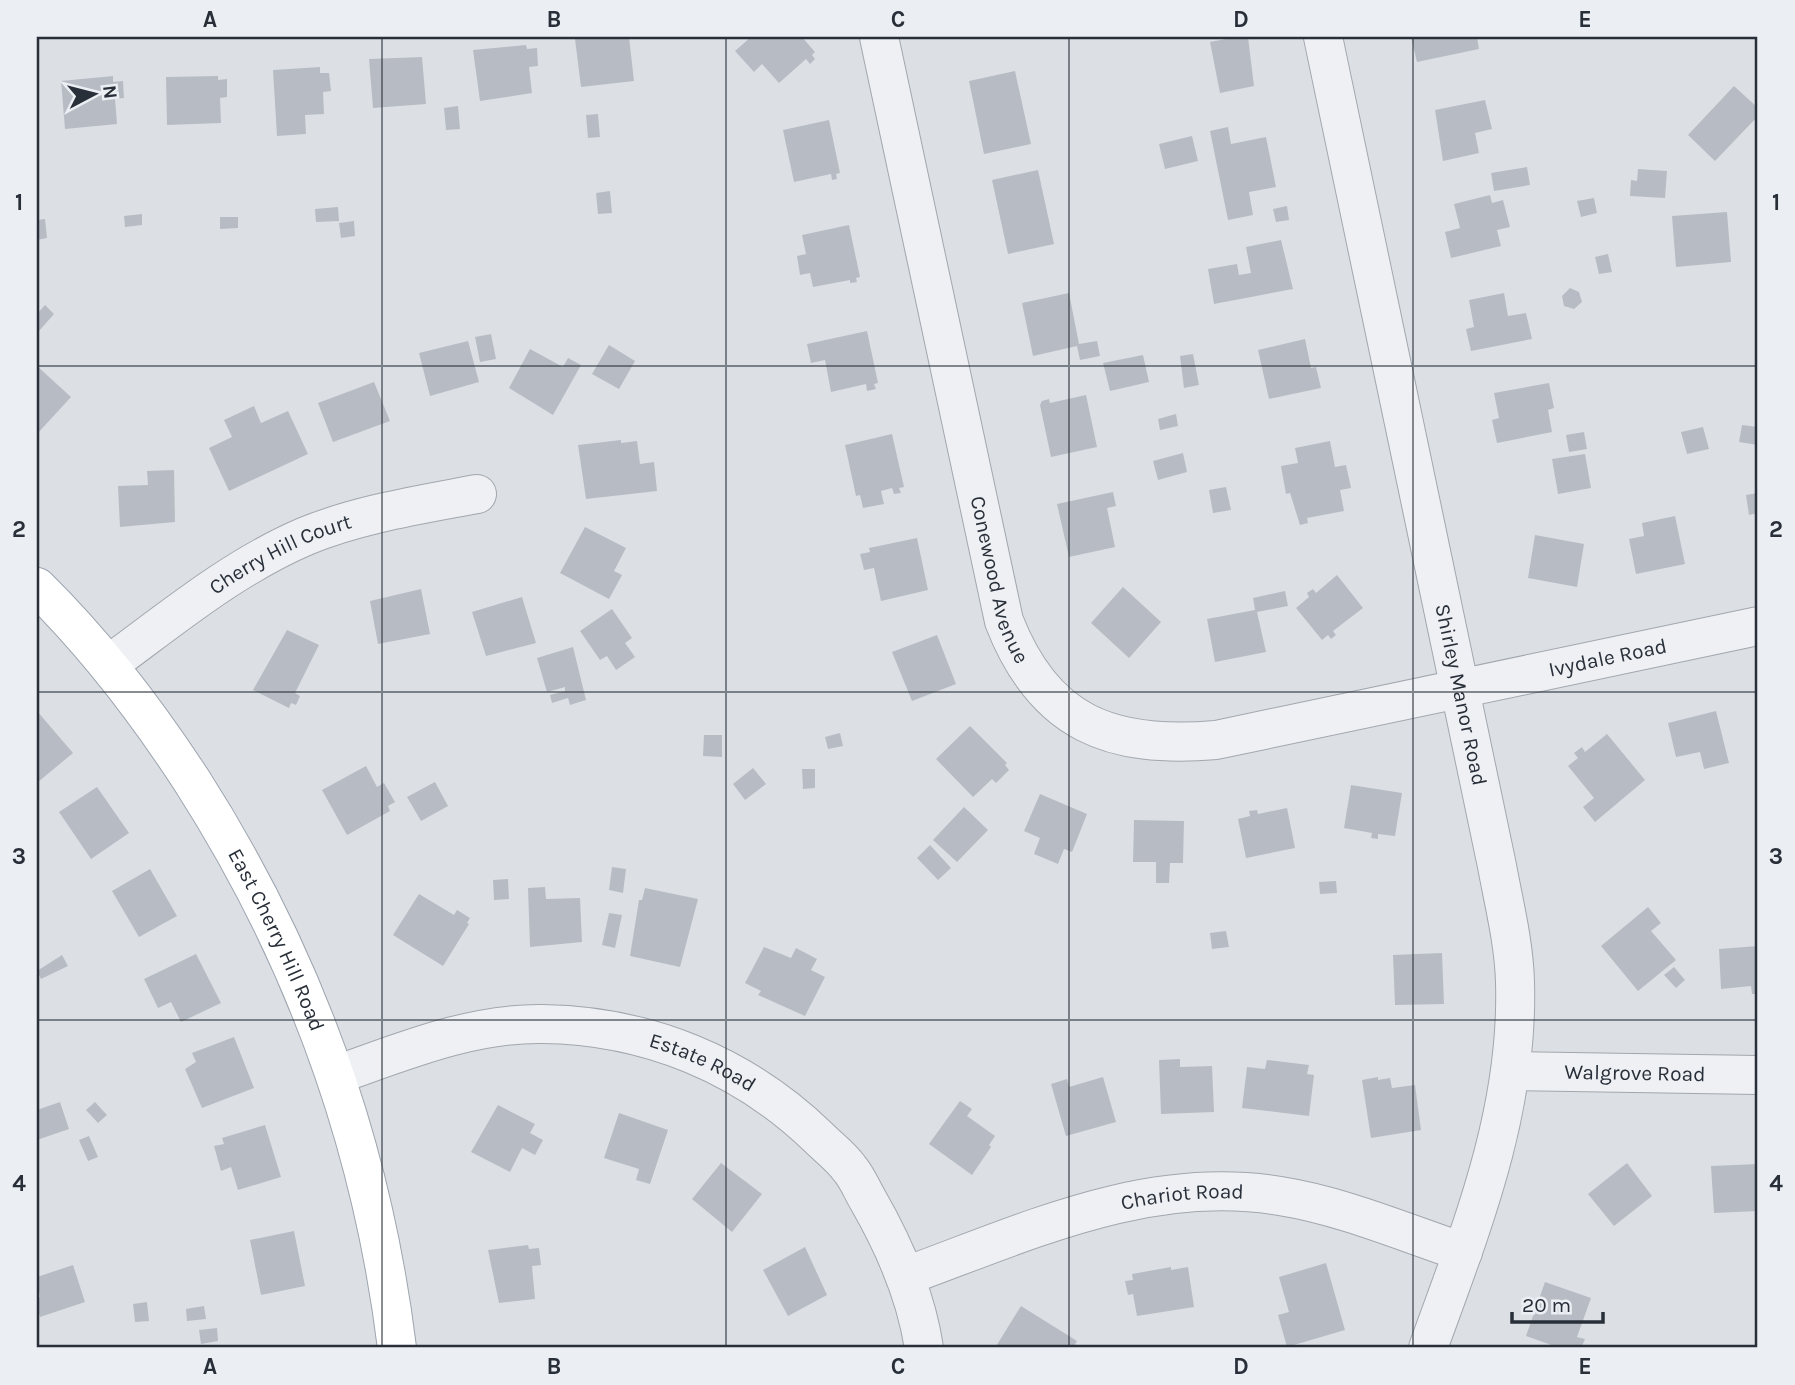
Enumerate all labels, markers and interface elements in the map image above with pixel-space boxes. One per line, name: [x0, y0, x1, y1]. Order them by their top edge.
text: A: [203, 6, 217, 33]
text: B: [547, 6, 561, 33]
text: C: [891, 6, 905, 33]
text: D: [1233, 6, 1249, 33]
text: E: [1578, 6, 1592, 33]
north arrow: [60, 60, 130, 130]
text: N: [98, 84, 122, 100]
text: 1: [15, 189, 23, 216]
text: 1: [1772, 189, 1780, 216]
street label: Conewood Avenue: [966, 494, 1034, 668]
street label: Cherry Hill Court: [205, 509, 354, 599]
text: 2: [12, 516, 26, 543]
text: 2: [1769, 516, 1783, 543]
street label: Shirley Manor Road: [1430, 602, 1492, 788]
street label: Ivydale Road: [1546, 633, 1669, 682]
text: 3: [12, 843, 26, 870]
text: 3: [1769, 843, 1783, 870]
street label: East Cherry Hill Road: [223, 844, 329, 1035]
street label: Estate Road: [646, 1028, 760, 1096]
street label: Walgrove Road: [1564, 1060, 1706, 1086]
text: 4: [12, 1170, 26, 1197]
text: 4: [1769, 1170, 1783, 1197]
street label: Chariot Road: [1118, 1179, 1244, 1215]
scale bar: [1512, 1280, 1602, 1324]
text: 20 m: [1522, 1293, 1571, 1317]
text: A: [203, 1353, 217, 1380]
text: B: [547, 1353, 561, 1380]
text: C: [891, 1353, 905, 1380]
text: D: [1233, 1353, 1249, 1380]
text: E: [1578, 1353, 1592, 1380]

